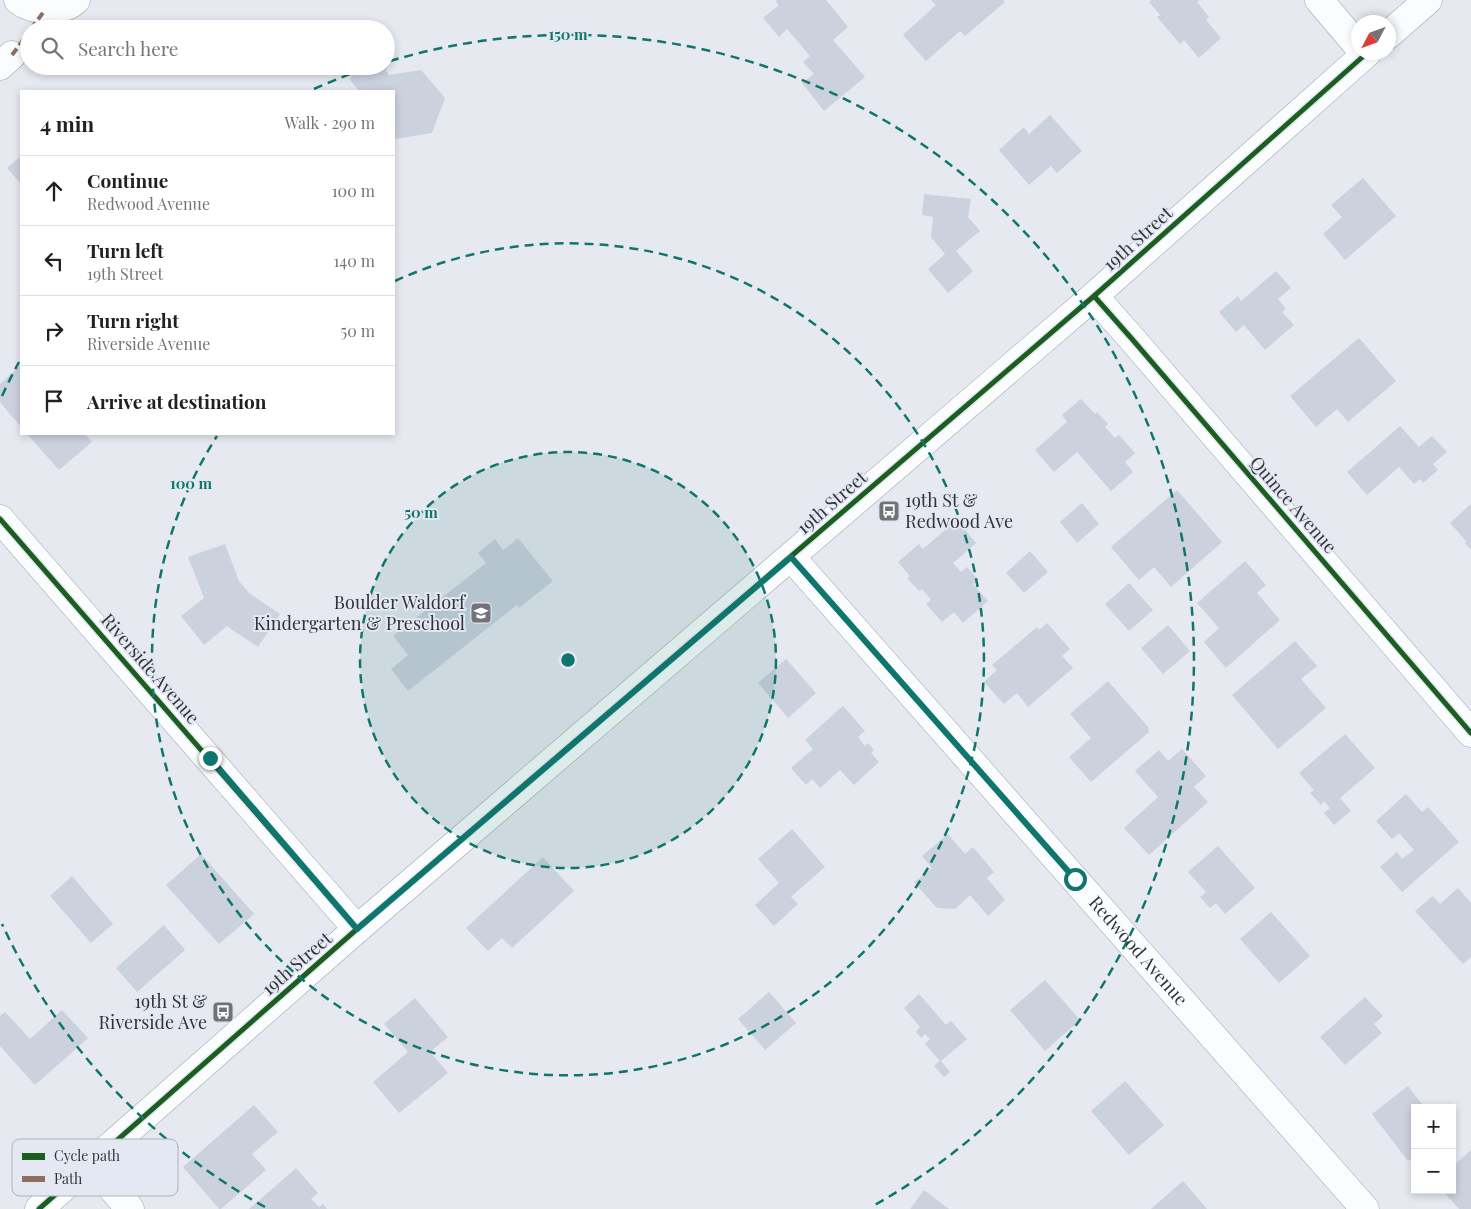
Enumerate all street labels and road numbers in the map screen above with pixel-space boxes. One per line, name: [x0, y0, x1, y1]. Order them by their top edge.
street label: 19th Street: [1097, 200, 1178, 276]
street label: Quince Avenue: [1245, 451, 1342, 558]
street label: 19th Street: [791, 465, 872, 539]
street label: Riverside Avenue: [96, 608, 205, 729]
street label: Redwood Avenue: [1084, 890, 1193, 1010]
street label: 19th Street: [256, 926, 337, 1000]

